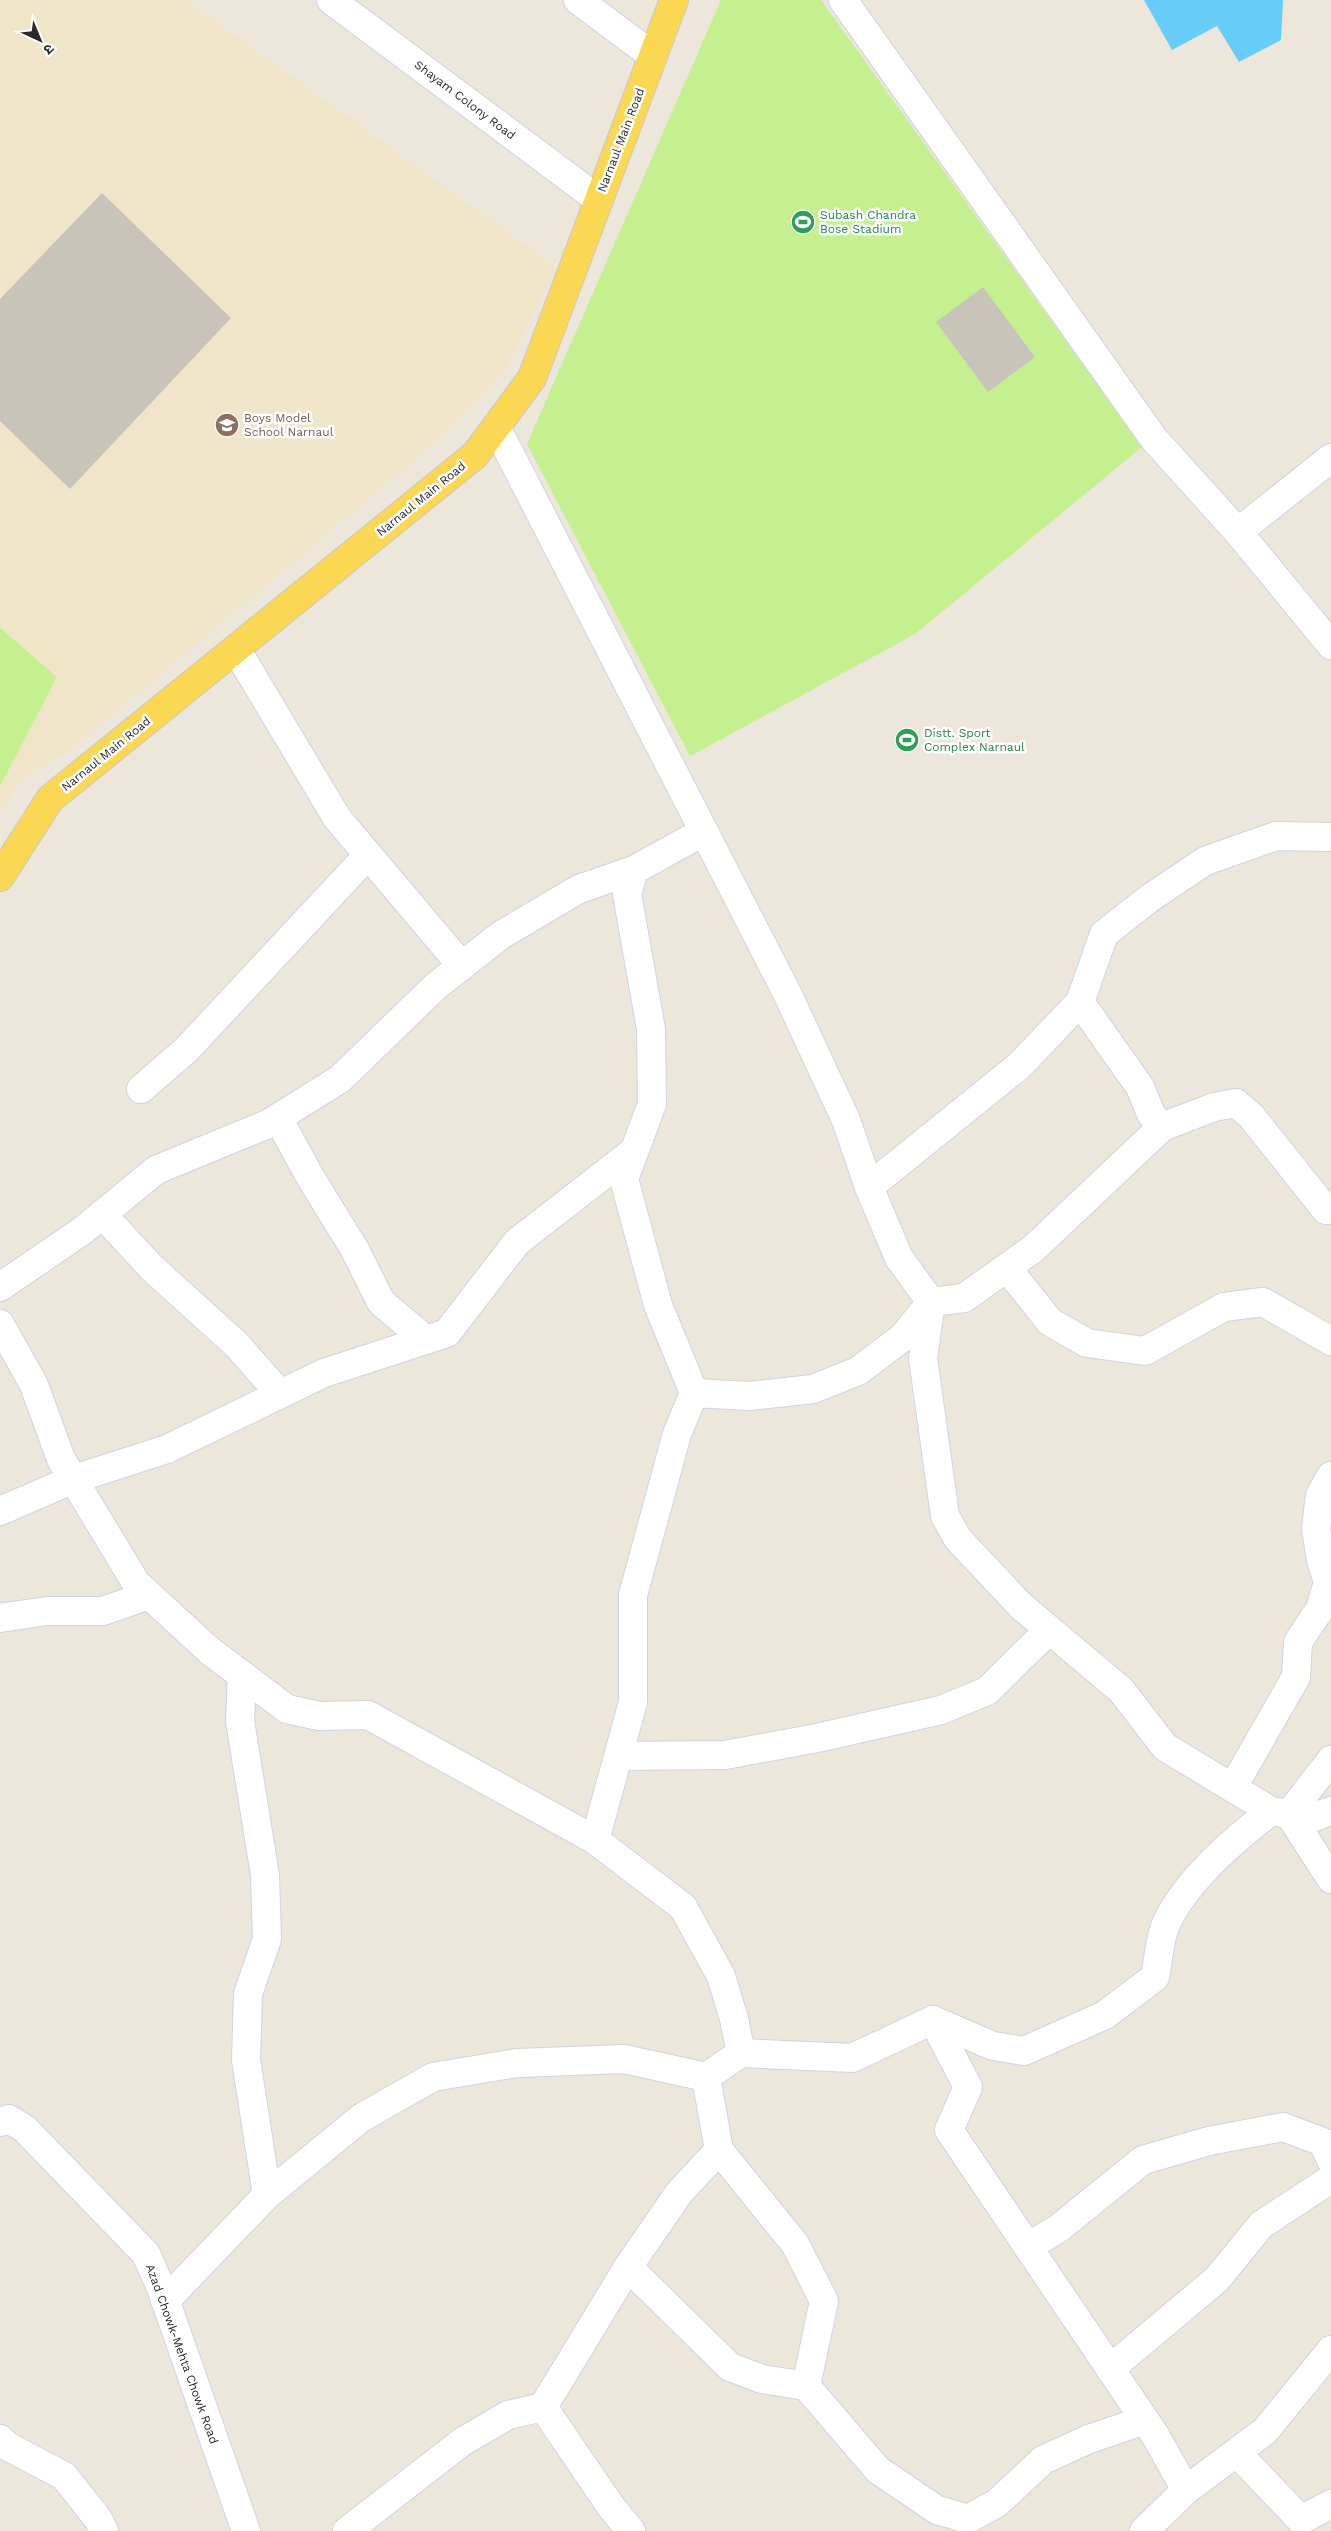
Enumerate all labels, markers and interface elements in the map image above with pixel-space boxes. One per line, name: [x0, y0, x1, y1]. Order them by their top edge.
north arrow: [15, 15, 65, 65]
text: उ: [40, 41, 58, 59]
street label: Shayam Colony Road: [412, 57, 518, 143]
street label: Narnaul Main Road: [595, 86, 647, 194]
place label: Subash Chandra Bose Stadium: [820, 208, 916, 236]
sports icon: Subash Chandra Bose Stadium: [790, 209, 816, 235]
place label: Boys Model School Narnaul: [244, 411, 334, 439]
school or university icon: Boys Model School Narnaul: [214, 412, 240, 438]
street label: Narnaul Main Road: [374, 459, 468, 539]
street label: Narnaul Main Road: [59, 714, 153, 794]
place label: Distt. Sport Complex Narnaul: [924, 726, 1025, 754]
sports icon: Distt. Sport Complex Narnaul: [894, 727, 920, 753]
street label: Azad Chowk-Mehta Chowk Road: [143, 2262, 221, 2446]

